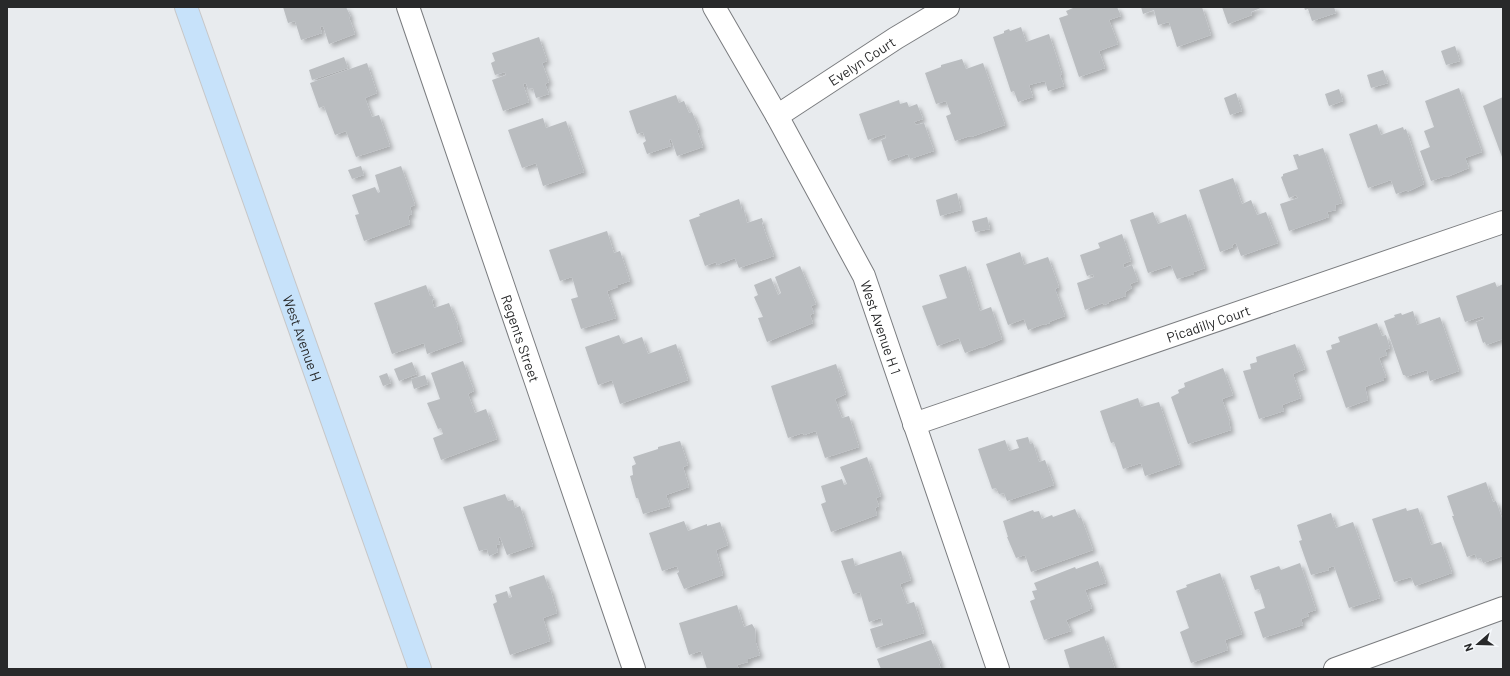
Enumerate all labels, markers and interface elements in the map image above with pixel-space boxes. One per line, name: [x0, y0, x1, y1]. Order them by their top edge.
street label: Evelyn Court: [825, 33, 898, 89]
street label: West Avenue H 1: [858, 278, 905, 376]
street label: Regents Street: [498, 292, 544, 384]
street label: West Avenue H: [280, 293, 326, 383]
street label: Picadilly Court: [1164, 301, 1252, 345]
north arrow: [1458, 624, 1498, 664]
text: N: [1461, 642, 1475, 653]

